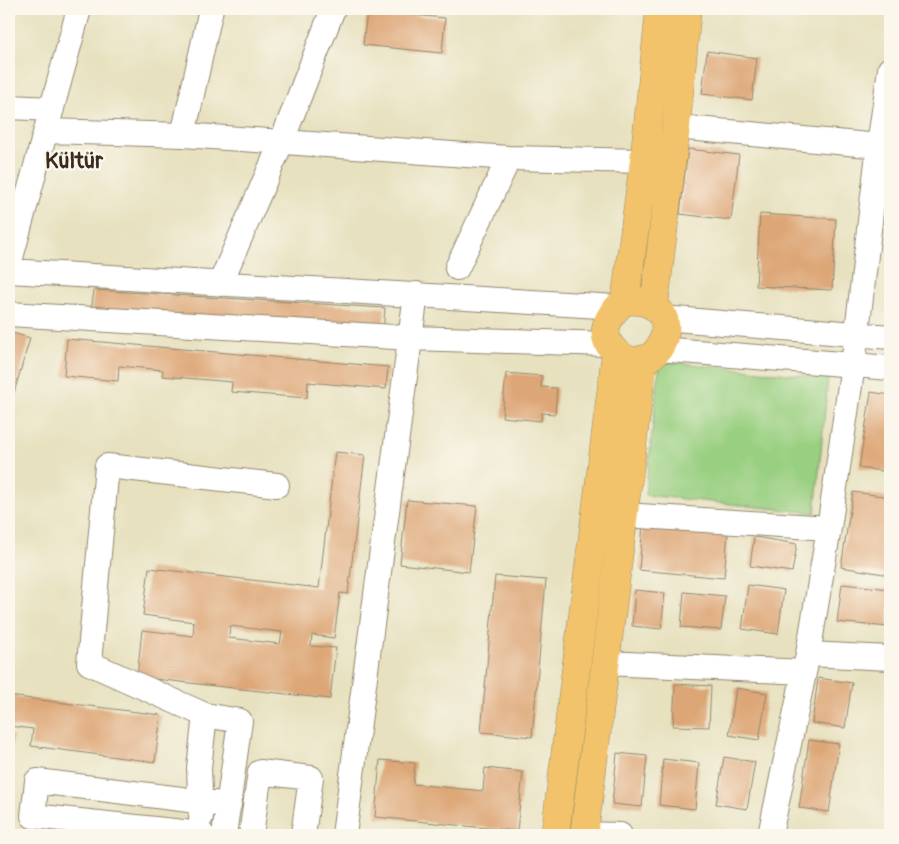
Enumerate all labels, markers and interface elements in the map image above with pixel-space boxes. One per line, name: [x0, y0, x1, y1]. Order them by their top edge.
district label: Kültür: [45, 147, 104, 175]

